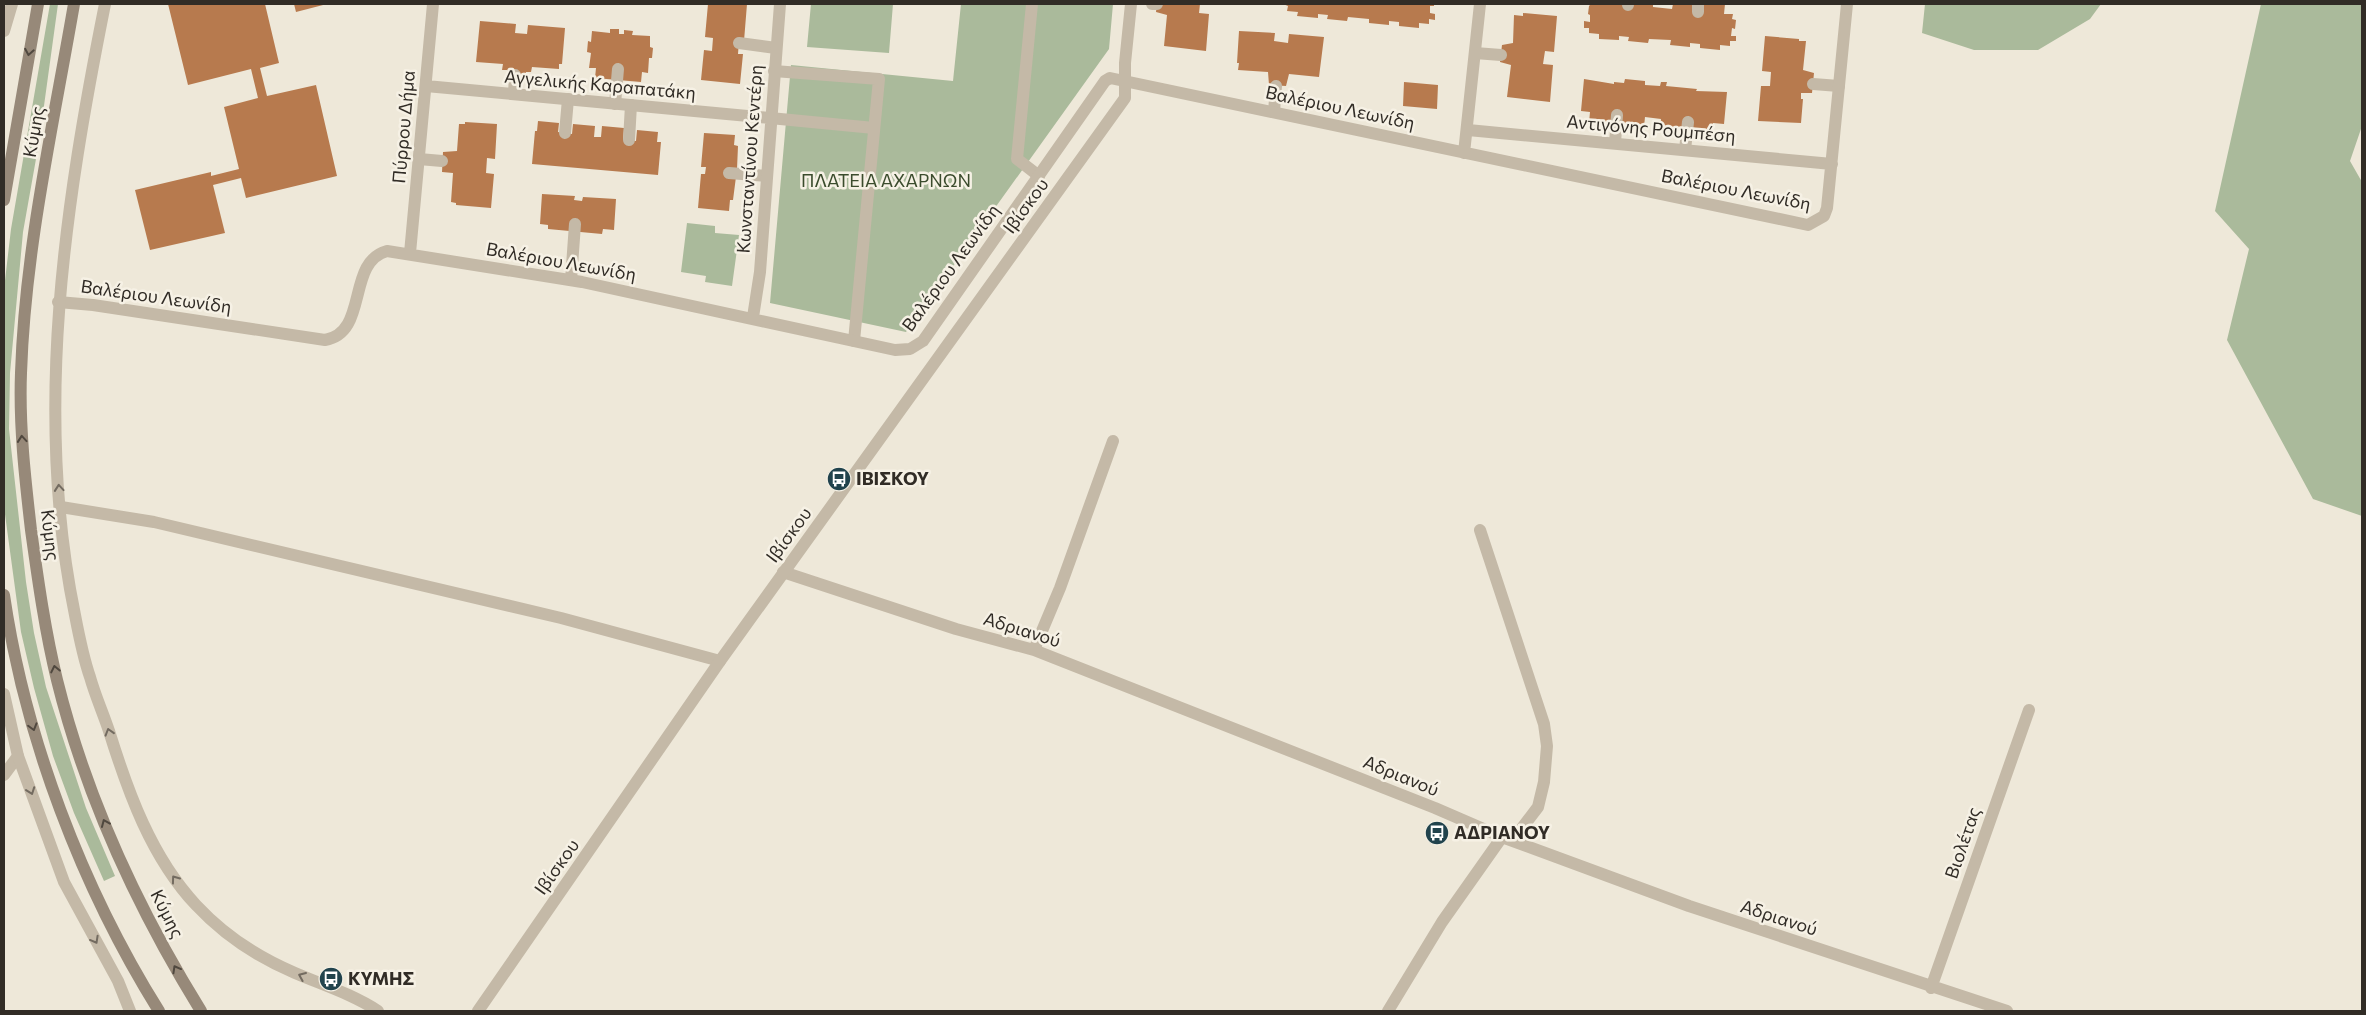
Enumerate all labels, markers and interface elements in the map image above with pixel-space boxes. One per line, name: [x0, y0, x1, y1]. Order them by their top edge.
one-way arrow: [25, 47, 35, 56]
street label: Κωνσταντίνου Κεντέρη: [731, 64, 767, 254]
street label: Αγγελικής Καραπατάκη: [503, 65, 697, 103]
street label: Πύρρου Δήμα: [387, 69, 419, 184]
street label: Βαλέριου Λεωνίδη: [1264, 80, 1417, 134]
street label: Κύμης: [18, 104, 48, 159]
street label: Αντιγόνης Ρουμπέση: [1566, 110, 1736, 146]
street label: Βαλέριου Λεωνίδη: [1660, 164, 1813, 214]
park label: ΠΛΑΤΕΙΑ ΑΧΑΡΝΩΝ: [801, 169, 971, 191]
street label: Ιβίσκου: [998, 173, 1053, 237]
street label: Βαλέριου Λεωνίδη: [897, 199, 1004, 335]
street label: Βαλέριου Λεωνίδη: [484, 237, 638, 285]
street label: Βαλέριου Λεωνίδη: [79, 275, 233, 317]
one-way arrow: [17, 435, 28, 443]
bus stop icon: ΙΒΙΣΚΟΥ: [826, 466, 852, 492]
place label: ΙΒΙΣΚΟΥ: [856, 467, 929, 489]
one-way arrow: [54, 483, 65, 491]
street label: Ιβίσκου: [761, 502, 816, 566]
street label: Κύμης: [37, 508, 65, 562]
street label: Αδριανού: [981, 607, 1064, 651]
one-way arrow: [50, 665, 61, 673]
one-way arrow: [28, 723, 38, 731]
one-way arrow: [104, 728, 114, 736]
street label: Αδριανού: [1360, 750, 1442, 800]
one-way arrow: [25, 786, 35, 795]
street label: Βιολέτας: [1940, 804, 1985, 881]
one-way arrow: [100, 819, 111, 828]
bus stop icon: ΑΔΡΙΑΝΟΥ: [1424, 820, 1450, 846]
place label: ΑΔΡΙΑΝΟΥ: [1454, 821, 1550, 843]
street label: Ιβίσκου: [529, 834, 583, 899]
one-way arrow: [172, 876, 180, 885]
street label: Κύμης: [146, 886, 189, 942]
street label: Αδριανού: [1738, 894, 1821, 940]
one-way arrow: [89, 934, 99, 943]
one-way arrow: [172, 966, 182, 975]
bus stop icon: ΚΥΜΗΣ: [318, 966, 344, 992]
place label: ΚΥΜΗΣ: [348, 967, 415, 989]
one-way arrow: [298, 972, 307, 983]

